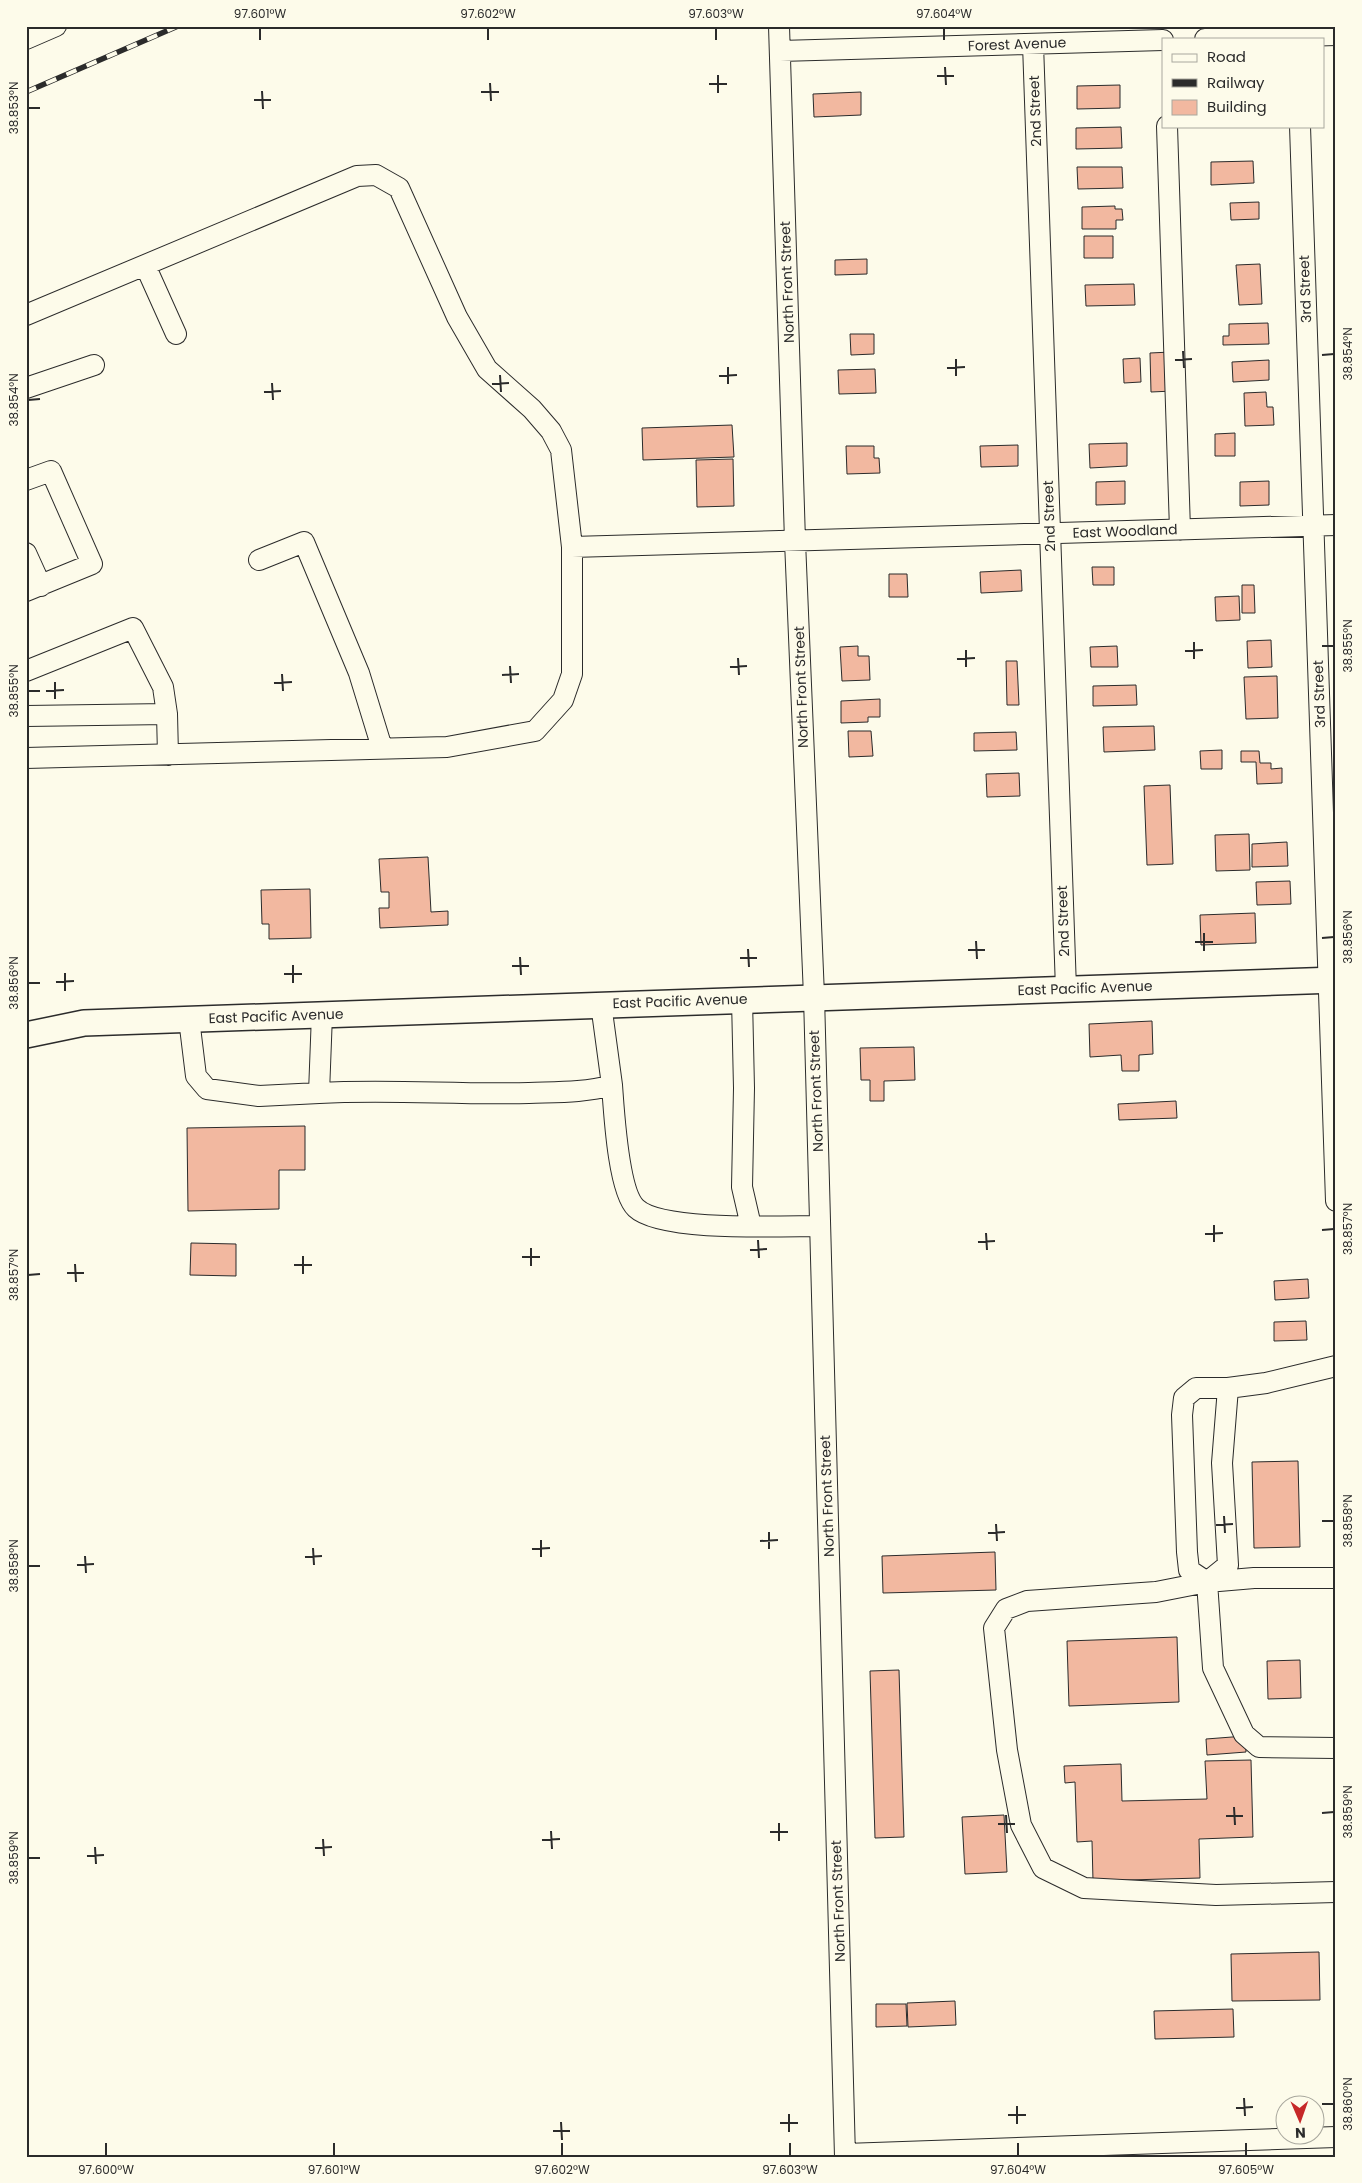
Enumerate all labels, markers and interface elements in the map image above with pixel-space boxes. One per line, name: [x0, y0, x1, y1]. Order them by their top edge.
text: 97.601°W: [234, 5, 286, 22]
text: 97.602°W: [460, 5, 516, 22]
text: 97.603°W: [688, 5, 744, 22]
text: 97.604°W: [916, 5, 972, 22]
street label: Forest Avenue: [967, 32, 1067, 56]
legend: [1162, 38, 1324, 128]
text: Road: [1207, 46, 1246, 67]
text: Railway: [1207, 72, 1265, 93]
street label: 2nd Street: [1024, 75, 1046, 147]
text: 38.853°N: [5, 82, 22, 134]
text: Building: [1207, 96, 1267, 117]
street label: North Front Street: [775, 221, 799, 343]
street label: 3rd Street: [1294, 255, 1316, 323]
text: 38.854°N: [1339, 327, 1356, 381]
text: 38.854°N: [5, 373, 22, 427]
street label: 2nd Street: [1038, 480, 1060, 552]
street label: East Woodland: [1072, 519, 1178, 543]
text: 38.855°N: [1339, 619, 1356, 673]
street label: North Front Street: [789, 626, 813, 748]
street label: 3rd Street: [1308, 660, 1330, 728]
text: 38.855°N: [5, 664, 22, 718]
street label: 2nd Street: [1052, 885, 1074, 957]
text: 38.856°N: [1339, 910, 1356, 964]
text: 38.856°N: [5, 956, 22, 1010]
street label: East Pacific Avenue: [1017, 976, 1153, 1000]
street label: East Pacific Avenue: [612, 989, 748, 1013]
street label: East Pacific Avenue: [208, 1004, 344, 1028]
street label: North Front Street: [804, 1030, 828, 1152]
text: 38.857°N: [1339, 1203, 1356, 1255]
text: 38.857°N: [5, 1249, 22, 1301]
street label: North Front Street: [815, 1435, 839, 1557]
text: 38.858°N: [1339, 1494, 1356, 1548]
text: 38.858°N: [5, 1539, 22, 1593]
text: 38.859°N: [1339, 1785, 1356, 1839]
text: 38.859°N: [5, 1831, 22, 1885]
street label: North Front Street: [826, 1840, 850, 1962]
text: 38.860°N: [1339, 2077, 1356, 2131]
north arrow: [1274, 2096, 1324, 2146]
text: N: [1295, 2123, 1306, 2143]
text: 97.600°W: [78, 2161, 134, 2178]
text: 97.601°W: [308, 2161, 360, 2178]
text: 97.602°W: [534, 2161, 590, 2178]
text: 97.603°W: [762, 2161, 818, 2178]
text: 97.604°W: [990, 2161, 1046, 2178]
text: 97.605°W: [1218, 2161, 1274, 2178]

